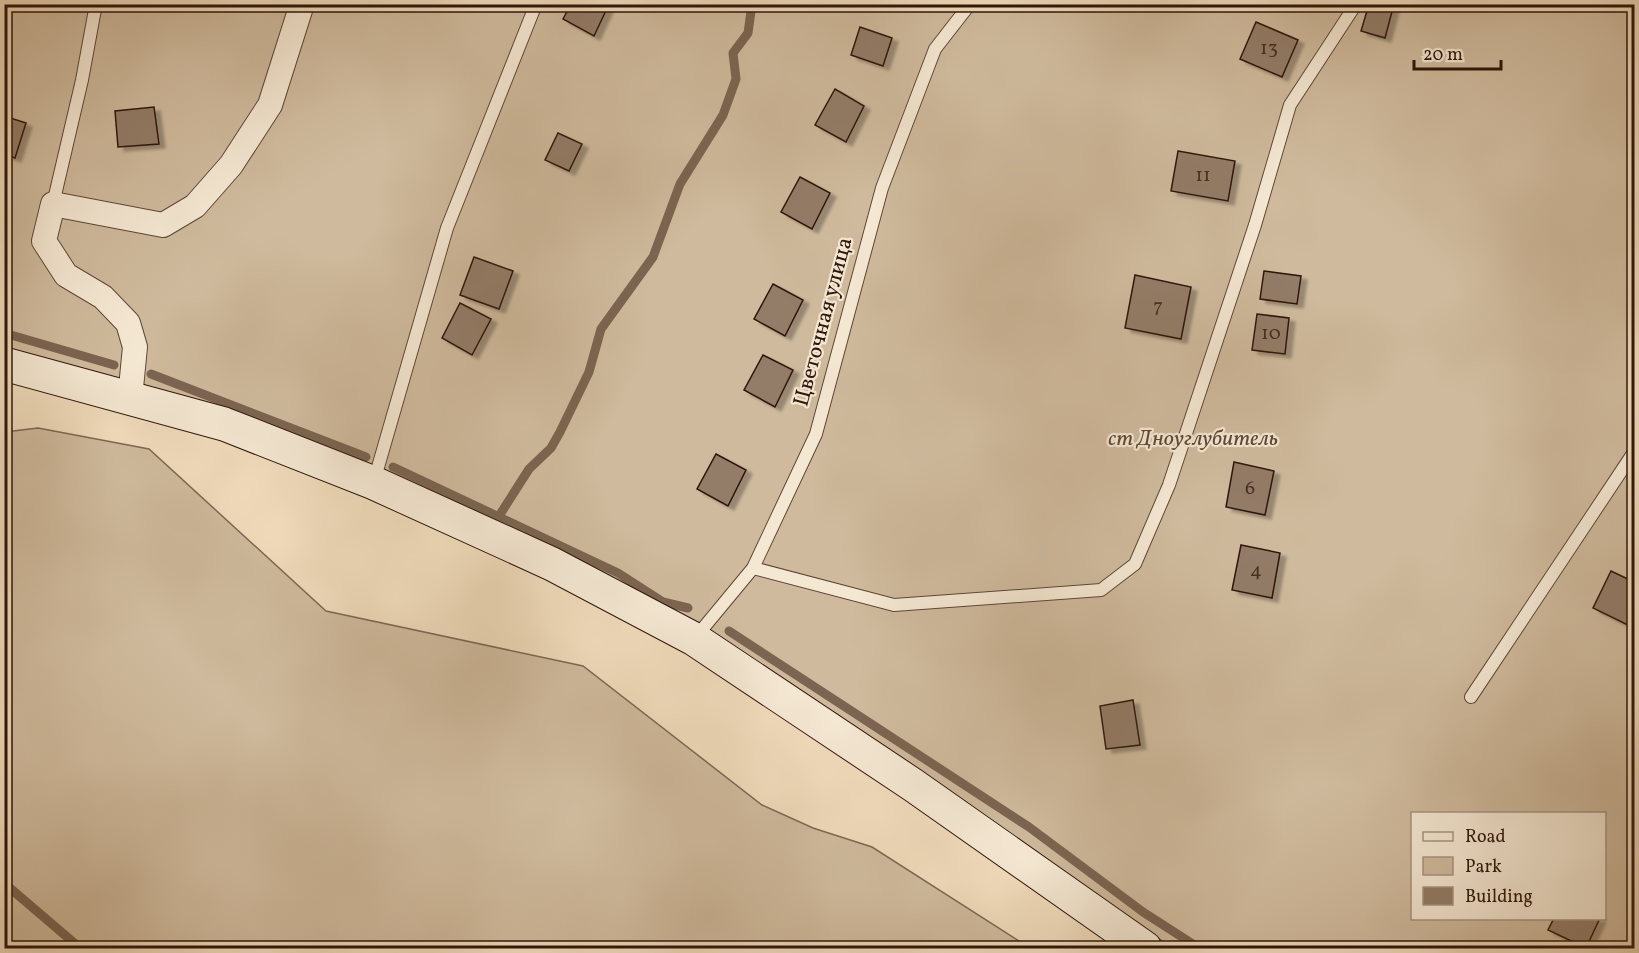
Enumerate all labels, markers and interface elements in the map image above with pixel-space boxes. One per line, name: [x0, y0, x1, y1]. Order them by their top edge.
scale bar: [1414, 33, 1501, 71]
house number: 13: [1260, 35, 1278, 63]
text: 20 m: [1423, 43, 1463, 68]
house number: 11: [1195, 162, 1211, 190]
street label: Цветочная улица: [786, 234, 862, 410]
house number: 7: [1153, 293, 1163, 321]
house number: 10: [1261, 320, 1281, 348]
park label: ст Дноуглубитель: [1108, 424, 1278, 455]
house number: 6: [1245, 475, 1255, 503]
house number: 4: [1250, 557, 1262, 585]
legend: [1411, 812, 1606, 920]
text: Road: [1465, 825, 1506, 850]
text: Park: [1465, 855, 1502, 880]
text: Building: [1465, 885, 1533, 910]

